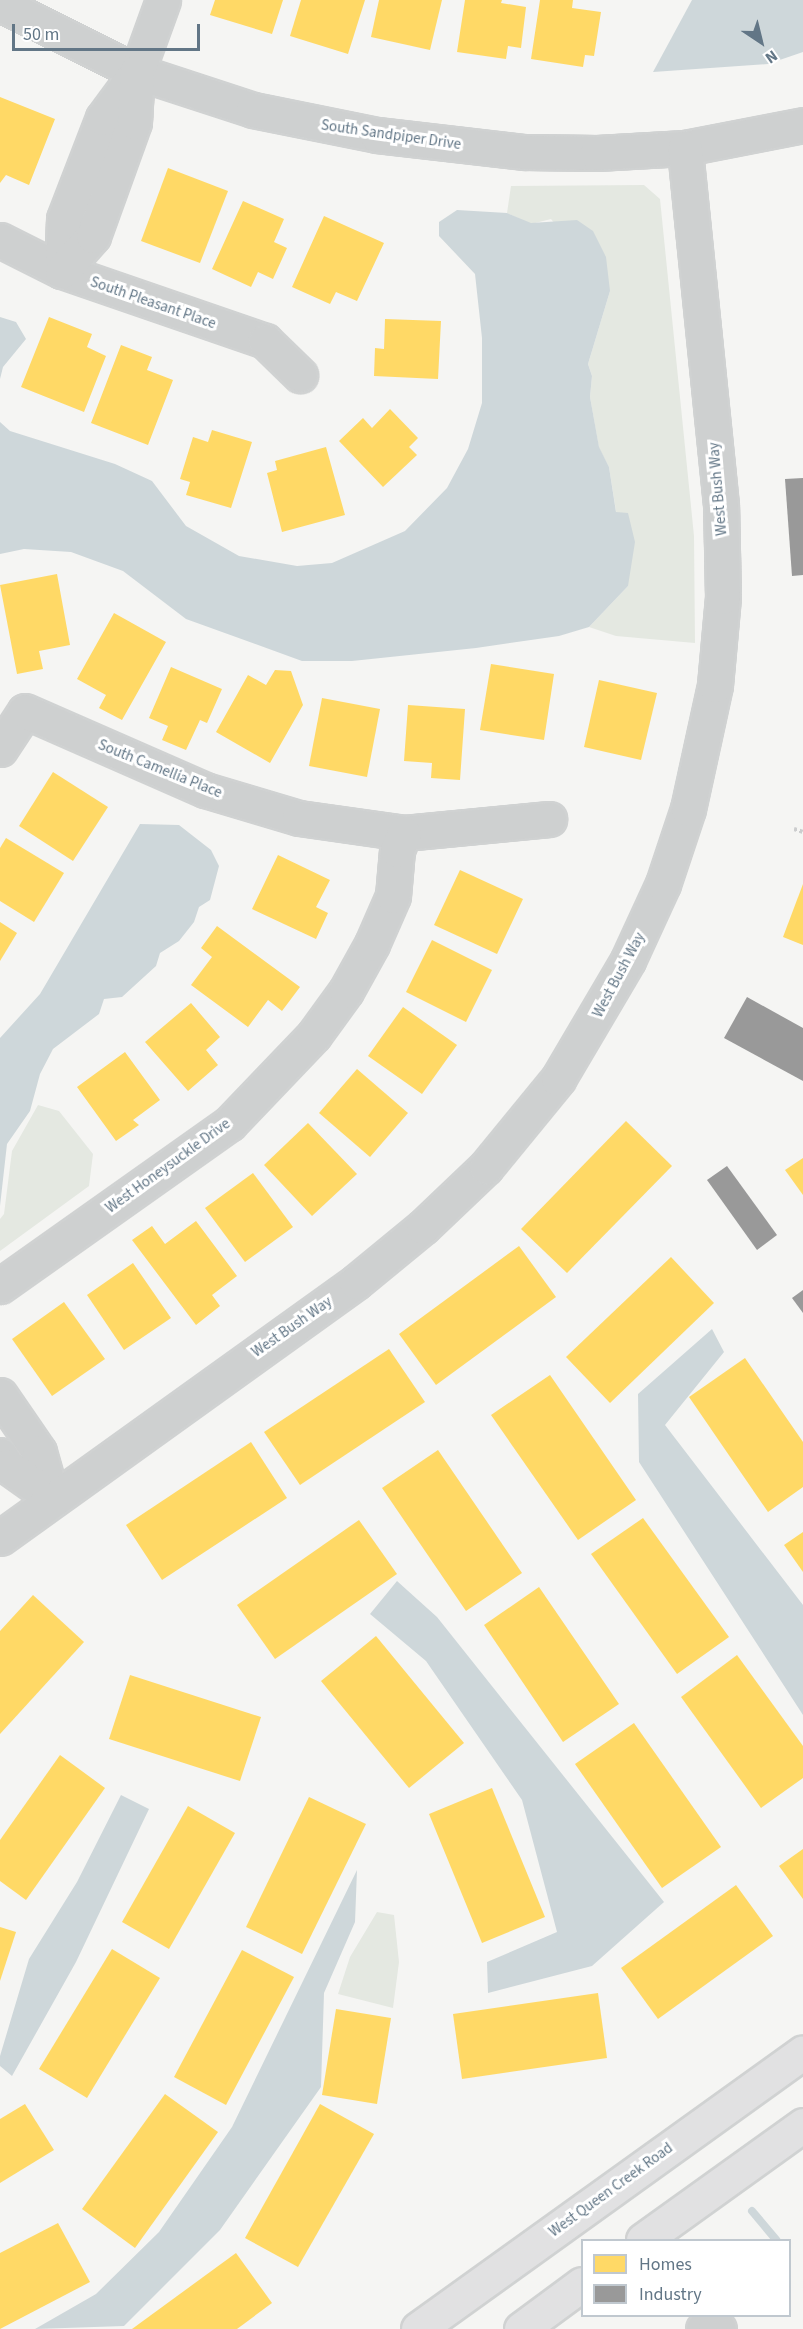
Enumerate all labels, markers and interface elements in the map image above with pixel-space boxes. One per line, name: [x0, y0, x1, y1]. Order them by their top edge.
scale bar: [15, 12, 202, 50]
north arrow: [731, 12, 791, 72]
text: 50 m: [23, 22, 59, 47]
text: N: [761, 45, 782, 69]
street label: South Sandpiper Drive: [320, 116, 462, 154]
street label: South Pleasant Place: [88, 273, 218, 333]
street label: West Bush Way: [705, 441, 731, 537]
street label: South Camellia Place: [95, 736, 225, 802]
street label: West Bush Way: [589, 929, 649, 1021]
street label: West Honeysuckle Drive: [102, 1115, 234, 1217]
street label: West Bush Way: [248, 1293, 336, 1361]
street label: West Queen Creek Road: [546, 2139, 676, 2241]
legend: [581, 2239, 791, 2317]
text: Homes: [639, 2252, 692, 2277]
text: Industry: [639, 2282, 702, 2307]

